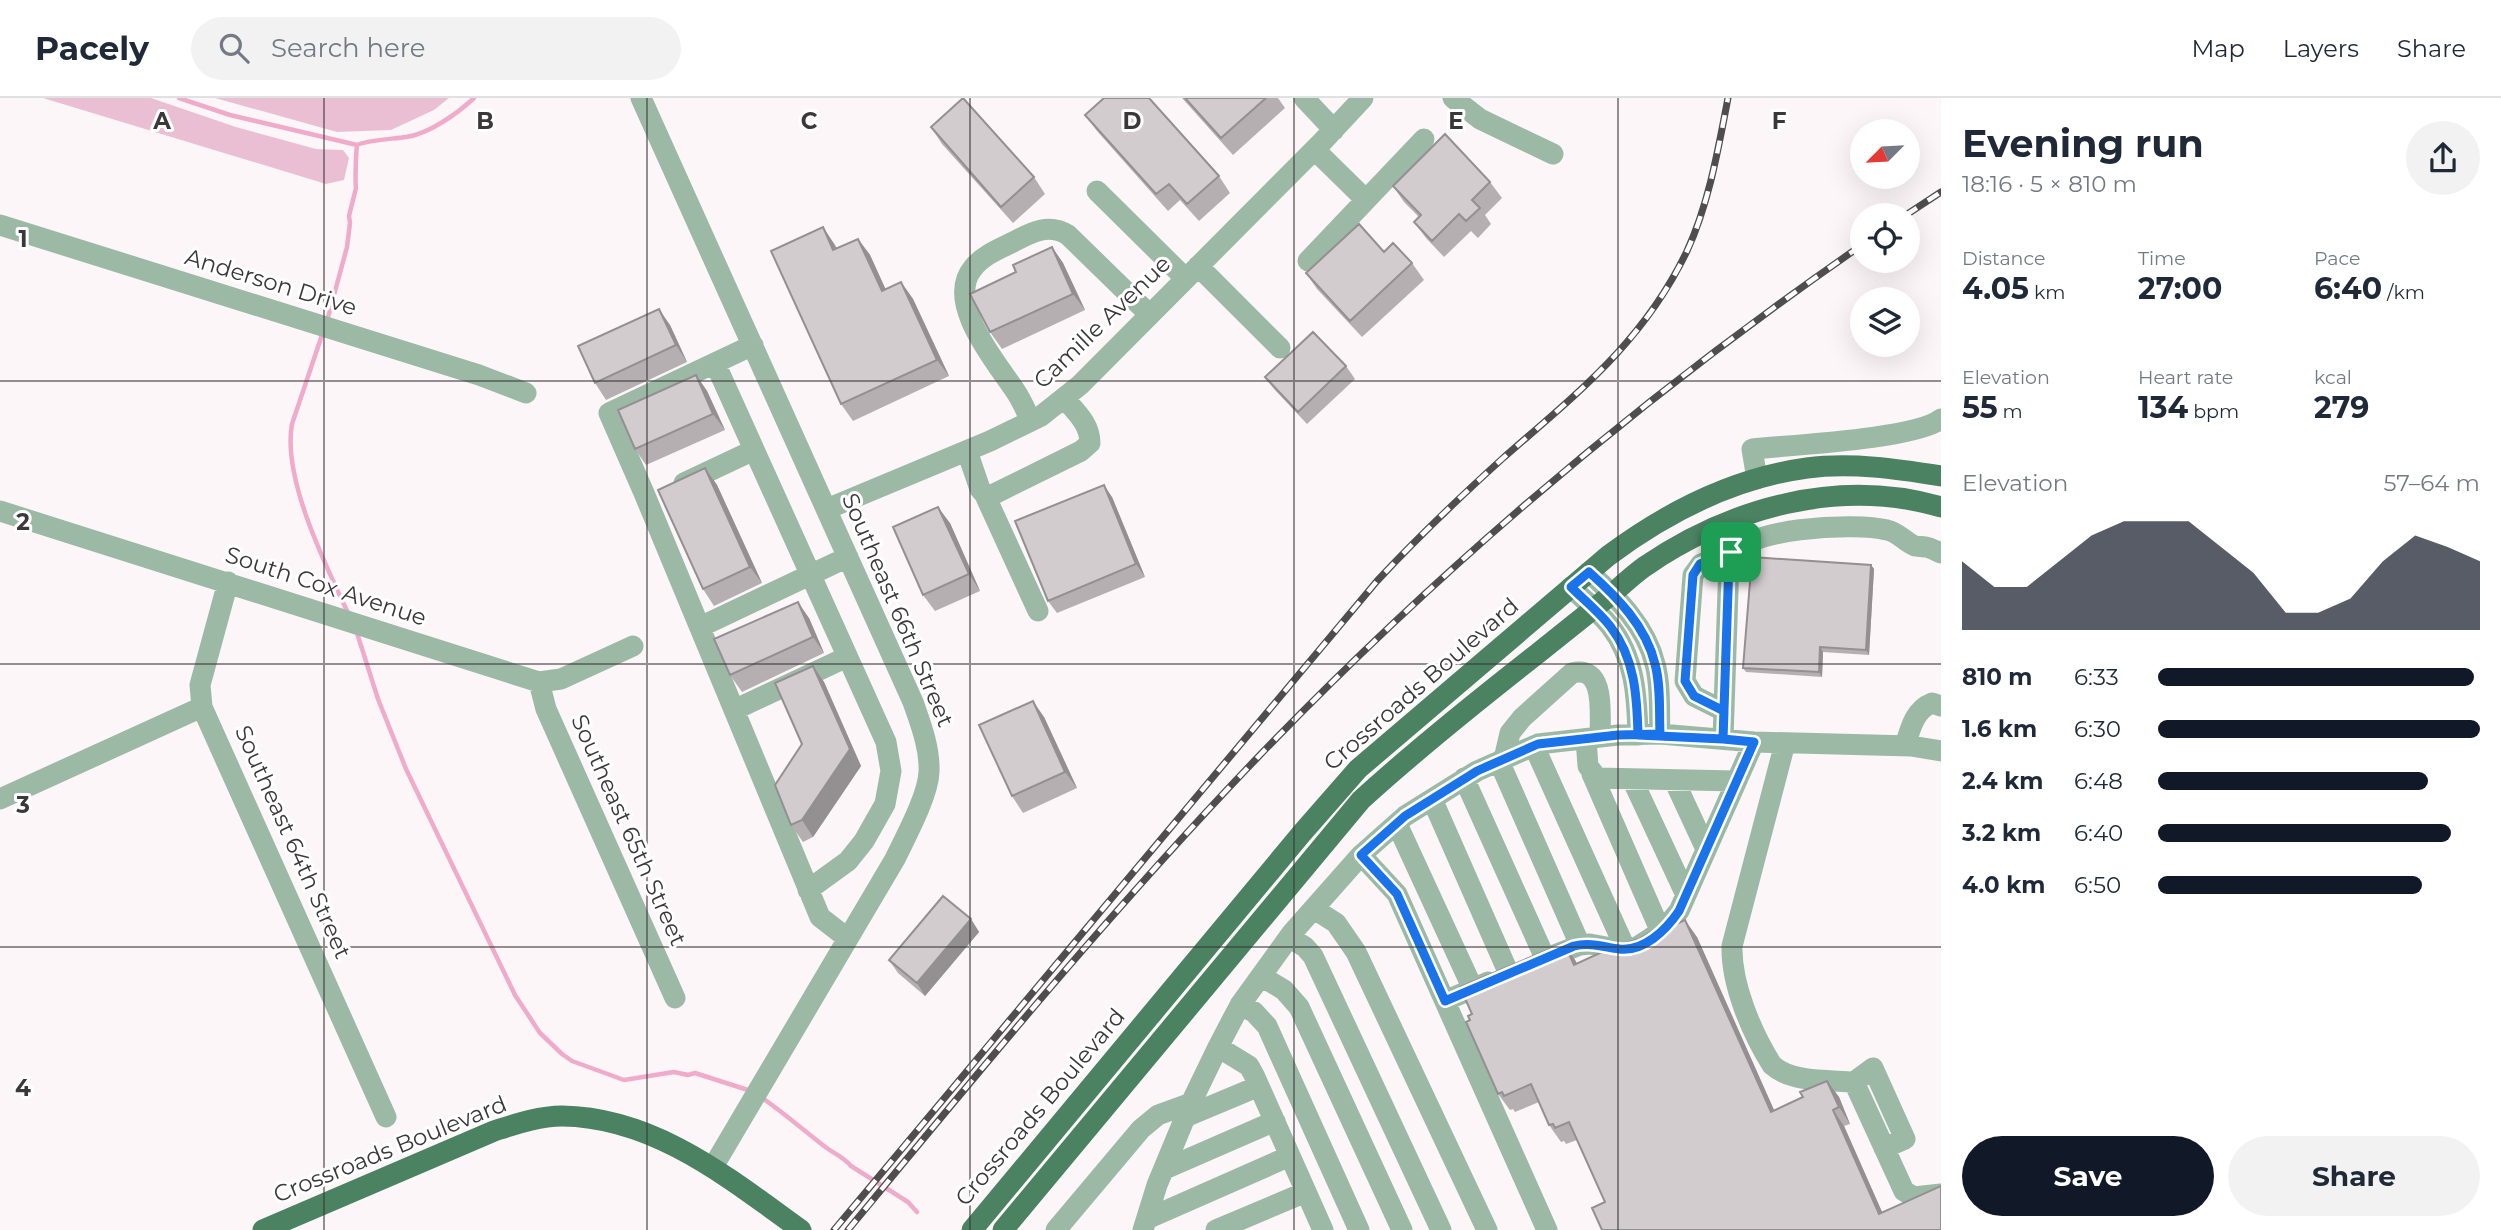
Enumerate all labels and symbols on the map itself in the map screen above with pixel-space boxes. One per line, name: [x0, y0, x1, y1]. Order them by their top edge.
text: A: [152, 107, 171, 135]
text: B: [476, 107, 494, 135]
text: C: [801, 107, 818, 135]
text: D: [1123, 107, 1142, 135]
text: E: [1448, 107, 1464, 135]
text: F: [1772, 107, 1787, 135]
north arrow: [1850, 119, 1920, 189]
text: 1: [18, 225, 28, 253]
street label: Anderson Drive: [182, 243, 360, 321]
street label: Camille Avenue: [1028, 250, 1176, 394]
street label: Southeast 66th Street: [836, 489, 960, 731]
text: 2: [16, 508, 30, 536]
pin: [1701, 522, 1761, 582]
street label: South Cox Avenue: [222, 540, 430, 632]
street label: Crossroads Boulevard: [1318, 592, 1524, 776]
street label: Southeast 65th Street: [565, 710, 693, 950]
street label: Southeast 64th Street: [229, 721, 357, 963]
text: 3: [15, 791, 30, 819]
street label: Crossroads Boulevard: [949, 1003, 1131, 1211]
text: 4: [15, 1074, 31, 1102]
street label: Crossroads Boulevard: [269, 1089, 511, 1209]

